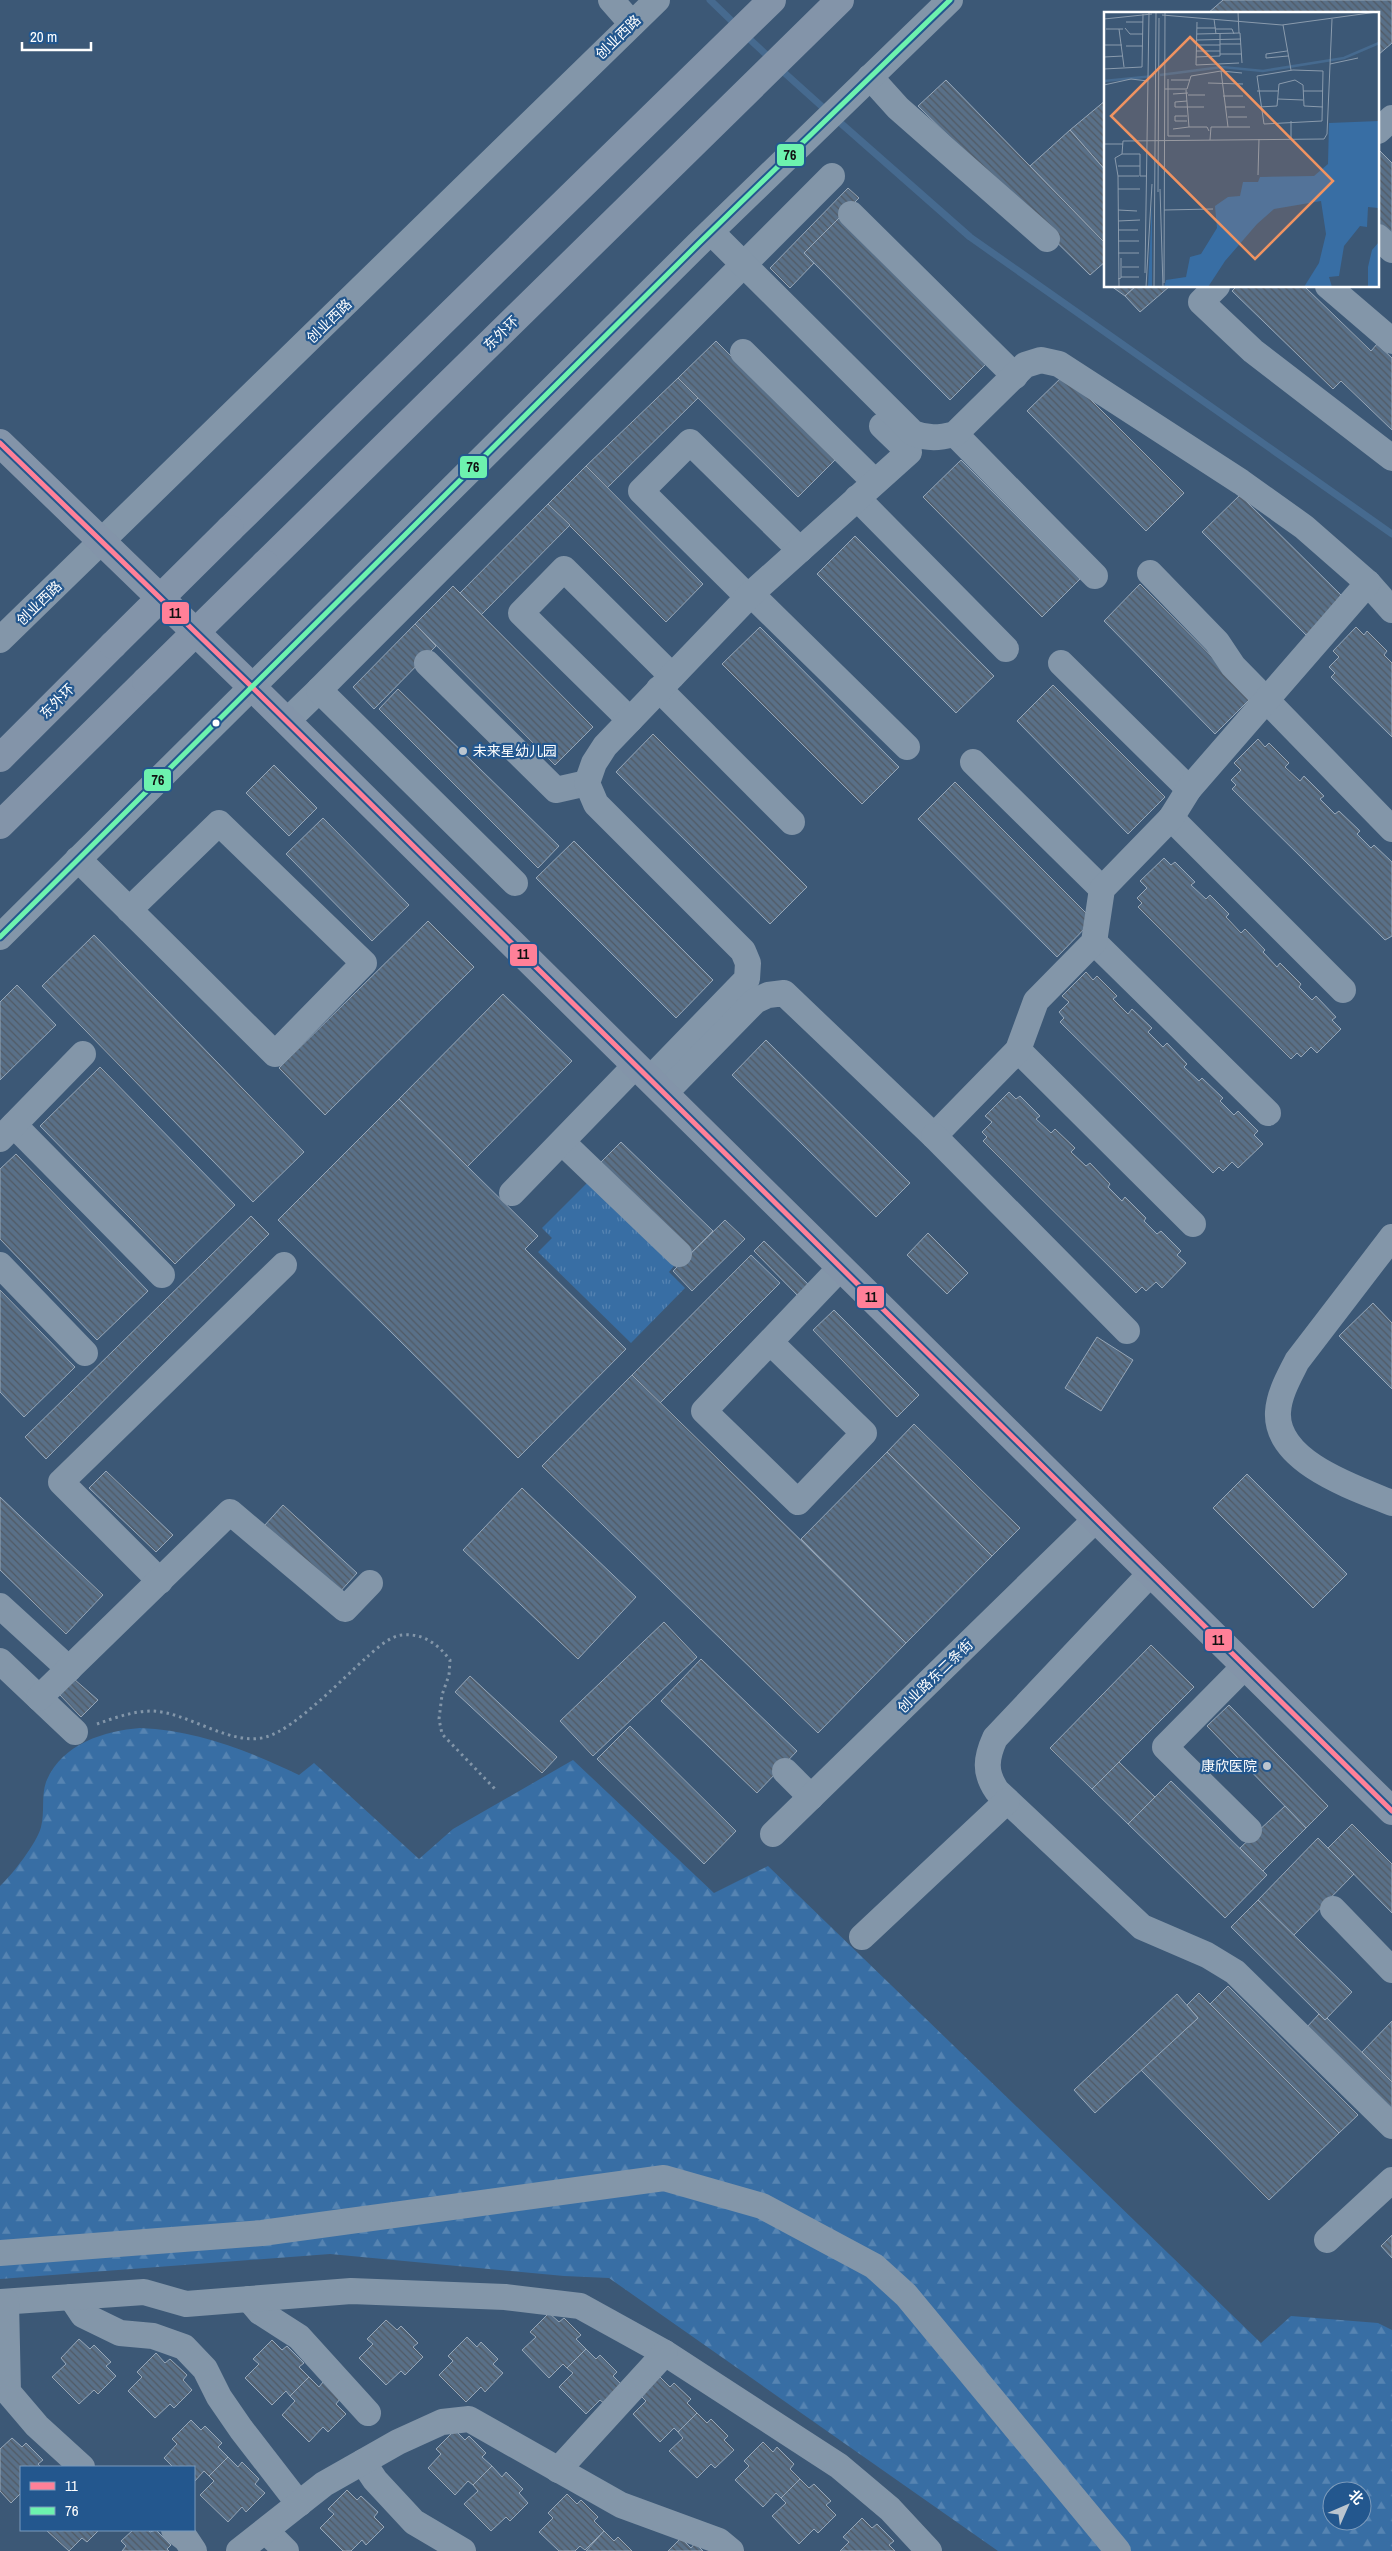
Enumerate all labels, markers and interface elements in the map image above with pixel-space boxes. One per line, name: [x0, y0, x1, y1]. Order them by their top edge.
street label: 创业西路: [592, 11, 644, 63]
inset map: [1104, 12, 1380, 288]
scale bar: [22, 20, 91, 52]
text: 20 m: [30, 26, 57, 47]
line badge: 76: [776, 143, 805, 167]
text: 76: [784, 146, 796, 164]
street label: 创业西路: [303, 295, 355, 347]
street label: 东外环: [480, 312, 522, 354]
line badge: 76: [459, 455, 488, 479]
text: 76: [467, 458, 479, 476]
street label: 创业西路: [13, 577, 65, 629]
line badge: 11: [161, 601, 190, 625]
text: 11: [169, 604, 182, 622]
street label: 东外环: [36, 680, 78, 722]
unlabelled marker: [211, 718, 221, 728]
place label: 未来星幼儿园: [473, 742, 557, 760]
marker: 未来星幼儿园: [457, 745, 469, 757]
line badge: 76: [143, 768, 172, 792]
text: 76: [152, 771, 164, 789]
line badge: 11: [509, 943, 538, 967]
text: 11: [517, 945, 530, 963]
line badge: 11: [856, 1285, 885, 1309]
text: 11: [865, 1288, 878, 1306]
line badge: 11: [1204, 1628, 1233, 1652]
text: 11: [1212, 1631, 1225, 1649]
street label: 创业路东二条街: [894, 1635, 976, 1717]
place label: 康欣医院: [1201, 1757, 1257, 1775]
marker: 康欣医院: [1261, 1760, 1273, 1772]
legend: [20, 2466, 195, 2531]
text: 11: [65, 2475, 78, 2496]
north arrow: [1322, 2481, 1372, 2531]
text: 北: [1345, 2485, 1368, 2508]
text: 76: [65, 2500, 79, 2521]

